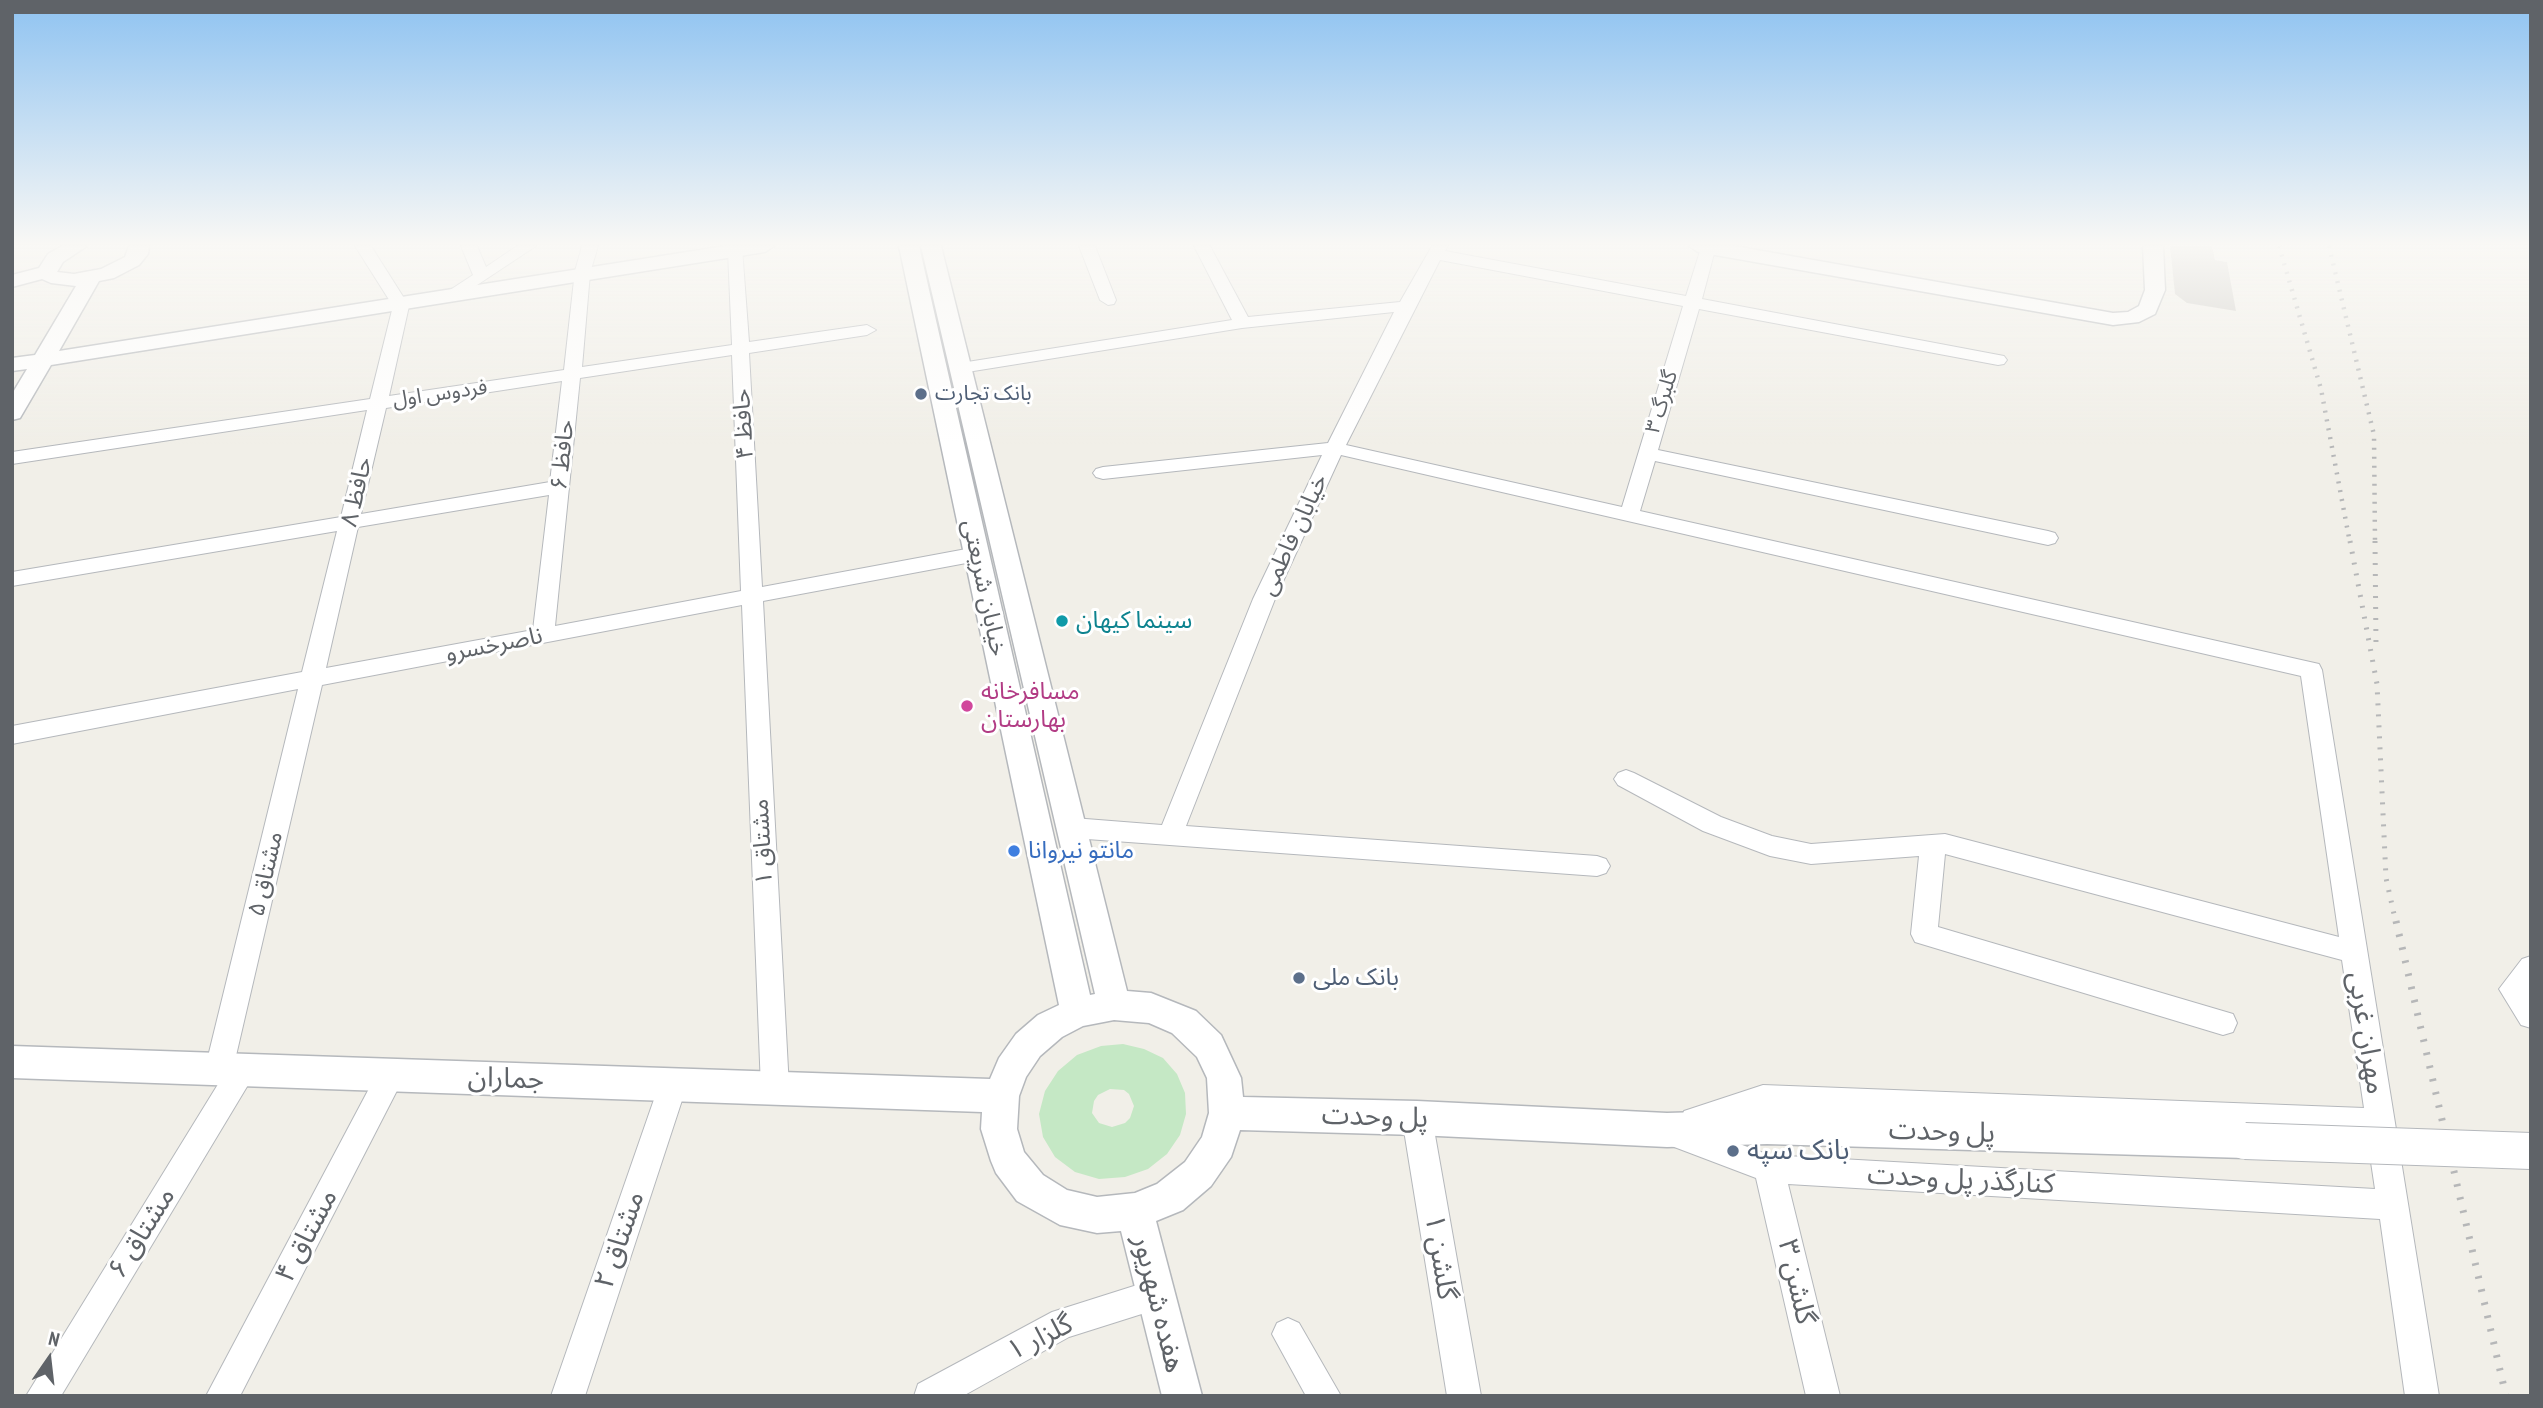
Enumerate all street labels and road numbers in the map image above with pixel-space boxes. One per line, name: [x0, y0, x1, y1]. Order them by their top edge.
street label: گلبرگ ۳: [1641, 367, 1683, 437]
street label: فردوس اول: [391, 375, 489, 413]
street label: حافظ ۴: [728, 388, 760, 460]
street label: حافظ ۶: [545, 418, 581, 492]
street label: حافظ ۸: [335, 454, 379, 530]
street label: خیابان فاطمی: [1253, 470, 1335, 600]
street label: خیابان شریعتی: [955, 517, 1013, 659]
street label: ناصرخسرو: [443, 621, 545, 669]
street label: مشتاق ۱: [746, 798, 780, 886]
street label: مشتاق ۵: [242, 829, 290, 919]
street label: مهران غربی: [2340, 969, 2392, 1097]
street label: جماران: [467, 1061, 545, 1097]
street label: پل وحدت: [1321, 1098, 1429, 1136]
street label: پل وحدت: [1888, 1113, 1996, 1151]
street label: کنارگذر پل وحدت: [1866, 1158, 2056, 1202]
street label: مشتاق ۶: [101, 1181, 183, 1285]
street label: مشتاق ۴: [269, 1184, 345, 1288]
street label: مشتاق ۲: [588, 1187, 652, 1293]
street label: گلشن ۱: [1417, 1212, 1463, 1302]
street label: هفده شهریور: [1125, 1232, 1191, 1376]
street label: گلشن ۳: [1770, 1236, 1822, 1328]
street label: گلزار ۱: [1002, 1308, 1078, 1368]

